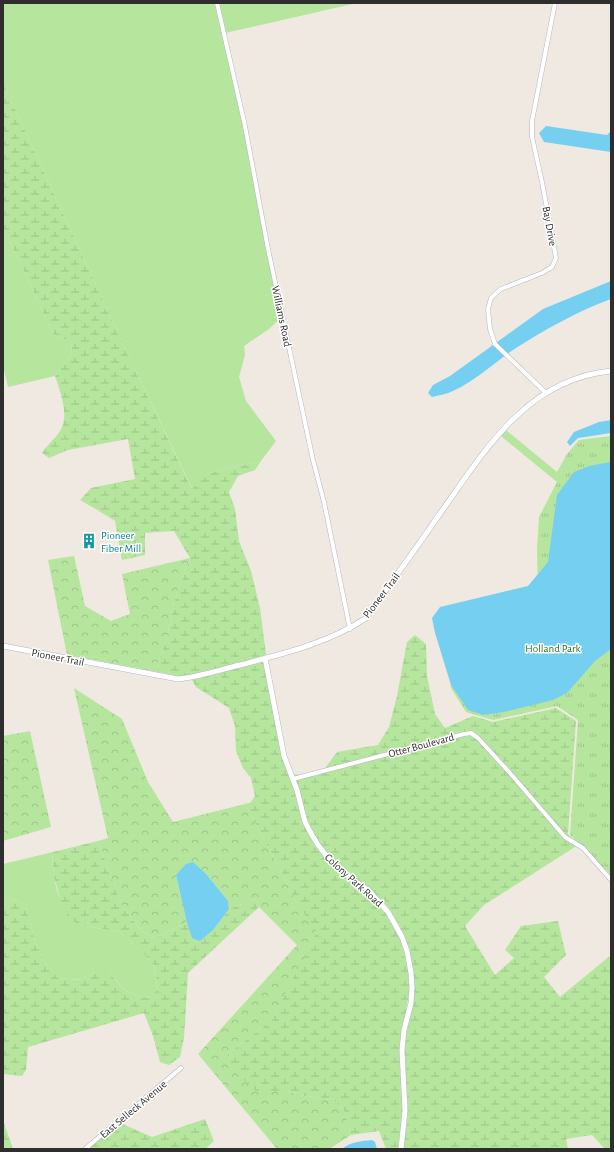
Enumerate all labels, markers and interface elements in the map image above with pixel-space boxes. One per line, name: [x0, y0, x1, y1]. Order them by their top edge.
street label: Bay Drive: [541, 205, 558, 247]
street label: Williams Road: [270, 285, 293, 348]
place label: Pioneer Fiber Mill: [101, 530, 141, 554]
building icon: Pioneer Fiber Mill: [80, 532, 98, 550]
street label: Pioneer Trail: [361, 571, 402, 620]
park label: Holland Park: [525, 643, 581, 654]
street label: Pioneer Trail: [31, 647, 85, 668]
street label: Otter Boulevard: [387, 731, 455, 760]
street label: Colony Park Road: [323, 852, 385, 909]
street label: East Selleck Avenue: [98, 1078, 169, 1140]

